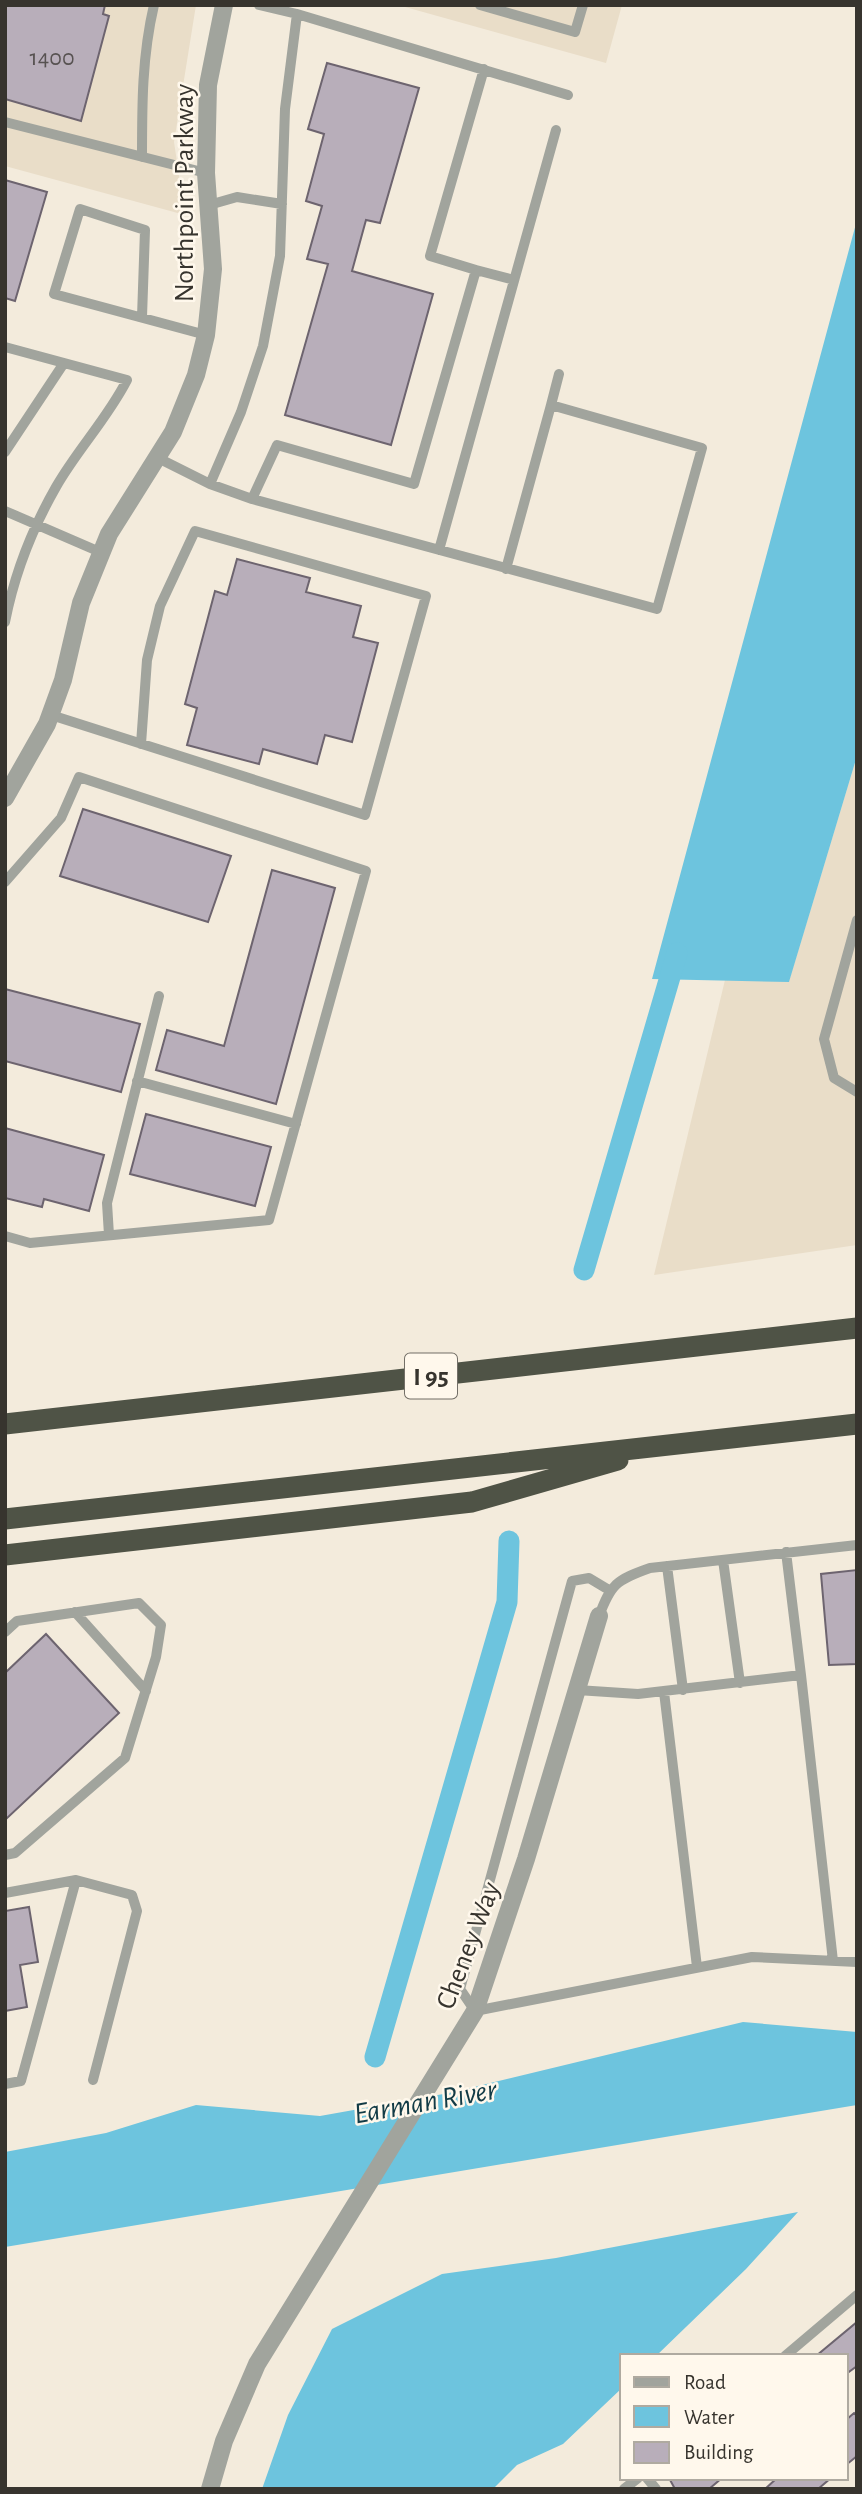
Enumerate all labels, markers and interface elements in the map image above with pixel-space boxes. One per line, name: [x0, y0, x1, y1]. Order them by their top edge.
house number: 1400: [29, 46, 75, 70]
street label: Northpoint Parkway: [171, 84, 199, 302]
road number: I 95: [405, 1354, 457, 1399]
street label: Cheney Way: [432, 1878, 506, 2013]
water label: Earman River: [351, 2074, 500, 2129]
legend: [620, 2354, 848, 2480]
text: Road: [684, 2372, 726, 2393]
text: Water: [684, 2407, 734, 2428]
text: Building: [684, 2442, 754, 2463]

